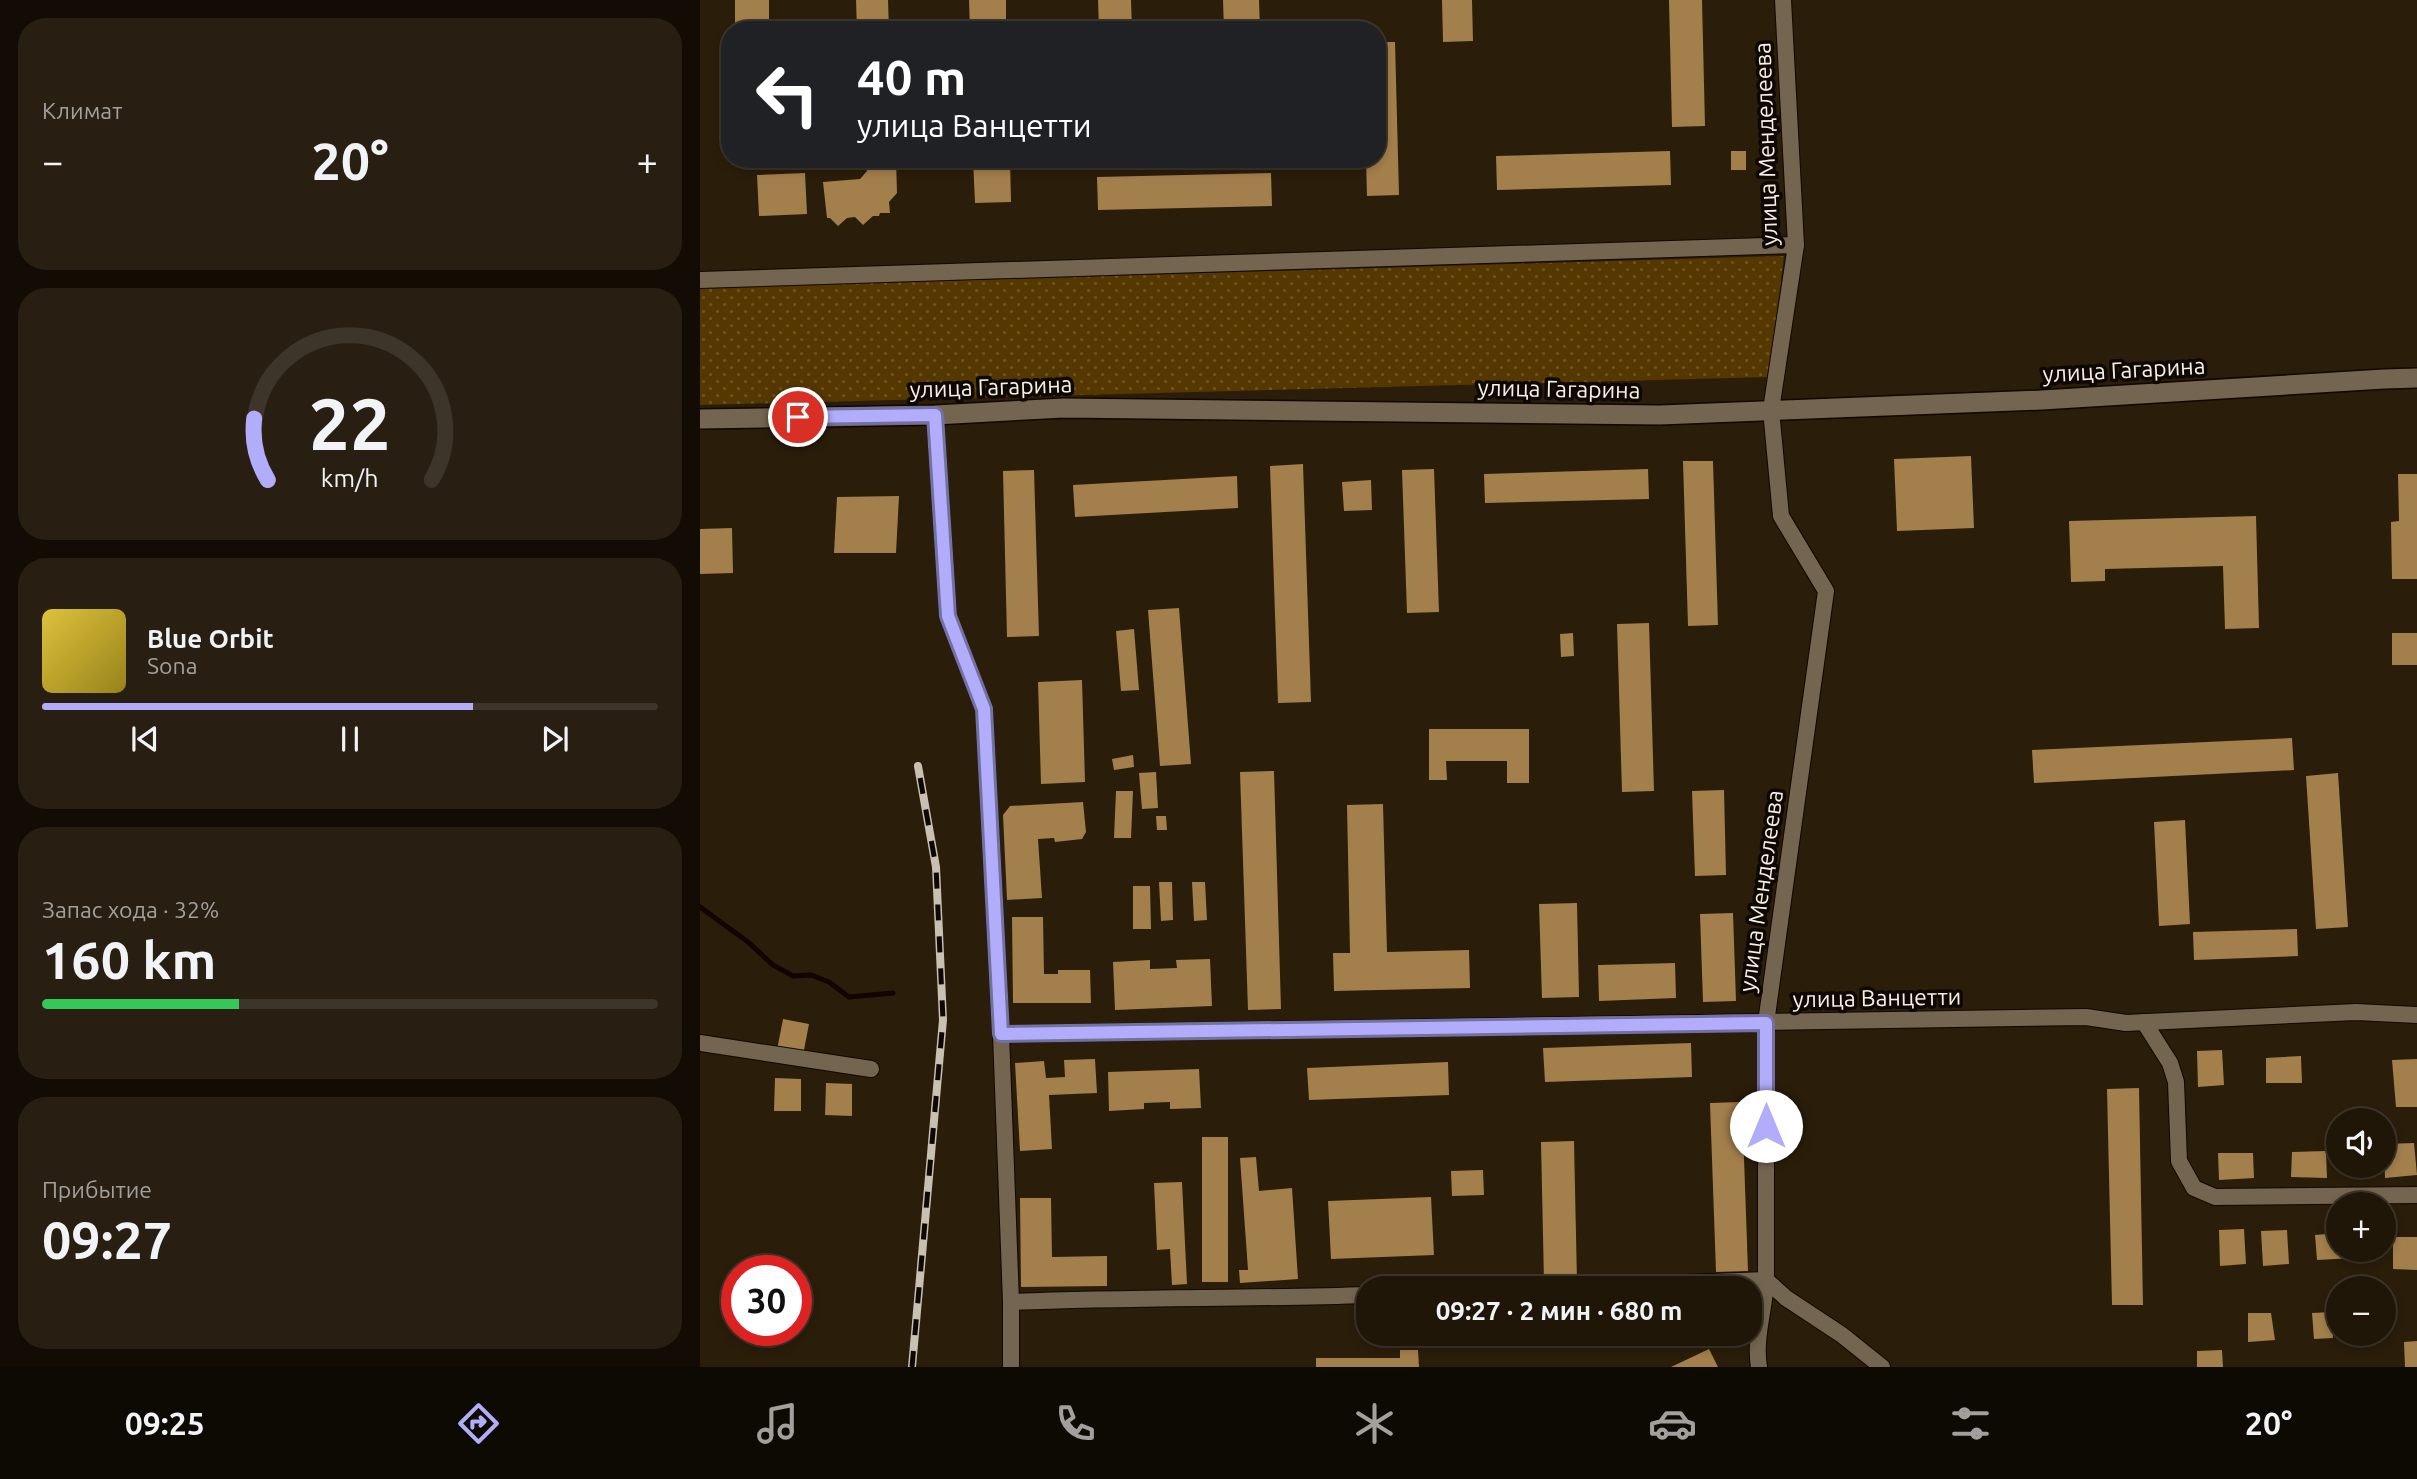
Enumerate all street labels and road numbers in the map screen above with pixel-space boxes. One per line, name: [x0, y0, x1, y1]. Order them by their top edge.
street label: улица Менделеева: [1749, 42, 1782, 246]
street label: улица Гагарина: [2042, 353, 2206, 386]
street label: улица Гагарина: [909, 371, 1073, 402]
street label: улица Гагарина: [1477, 375, 1641, 402]
street label: улица Менделеева: [1734, 788, 1787, 994]
street label: улица Ванцетти: [1792, 984, 1962, 1011]

